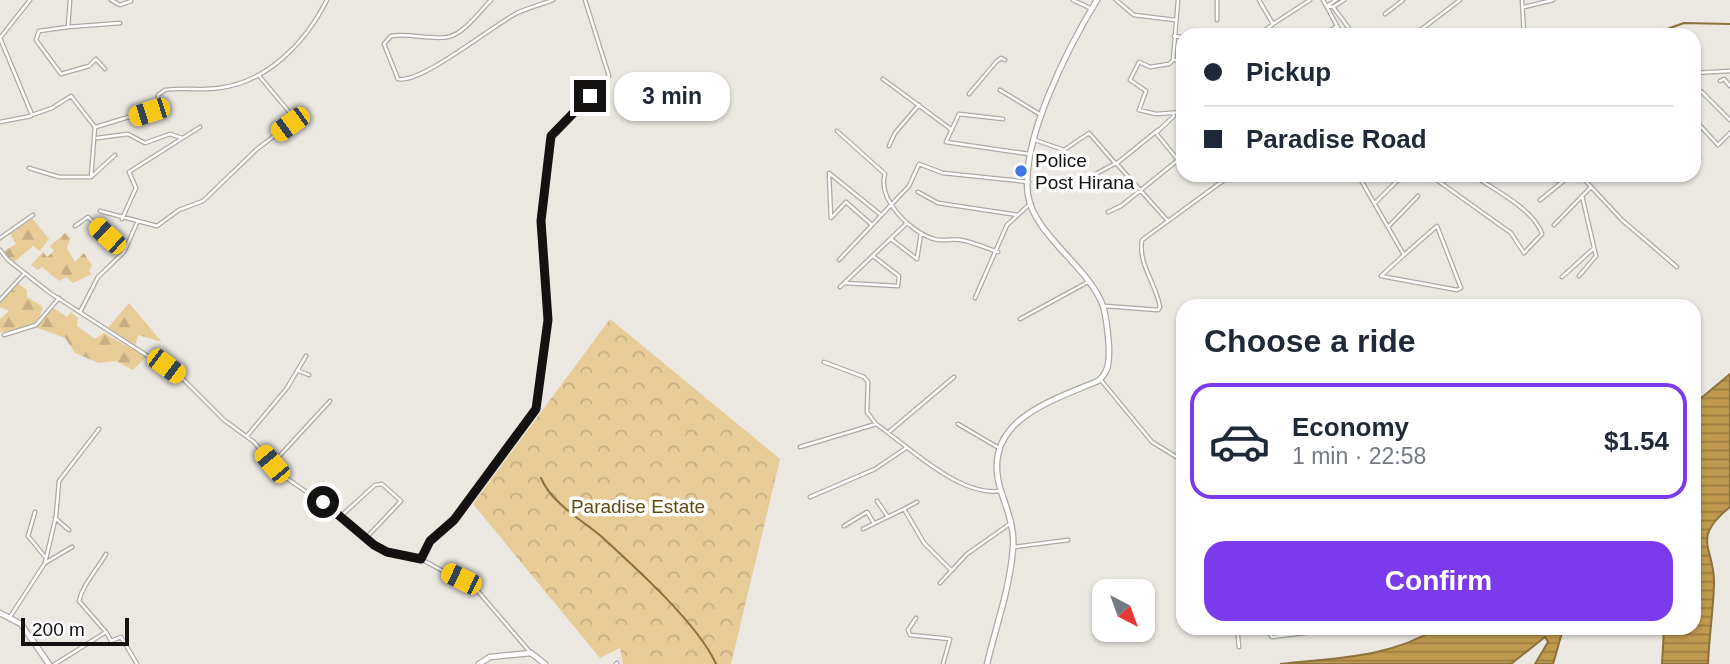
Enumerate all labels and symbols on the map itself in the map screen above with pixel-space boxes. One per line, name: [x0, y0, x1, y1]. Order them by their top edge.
callout: 3 min: [614, 72, 730, 120]
route end: [574, 80, 606, 112]
car: [126, 96, 173, 128]
car: [267, 103, 314, 145]
place label: Police Post Hirana: [1035, 150, 1135, 193]
marker: Police Post Hirana: [1013, 163, 1029, 179]
car: [85, 214, 130, 258]
car: [143, 345, 190, 387]
car: [251, 441, 294, 487]
route start: [307, 486, 339, 518]
park label: Paradise Estate: [571, 496, 705, 517]
car: [438, 560, 485, 598]
north arrow: [1092, 579, 1155, 642]
scale bar: [21, 615, 130, 647]

